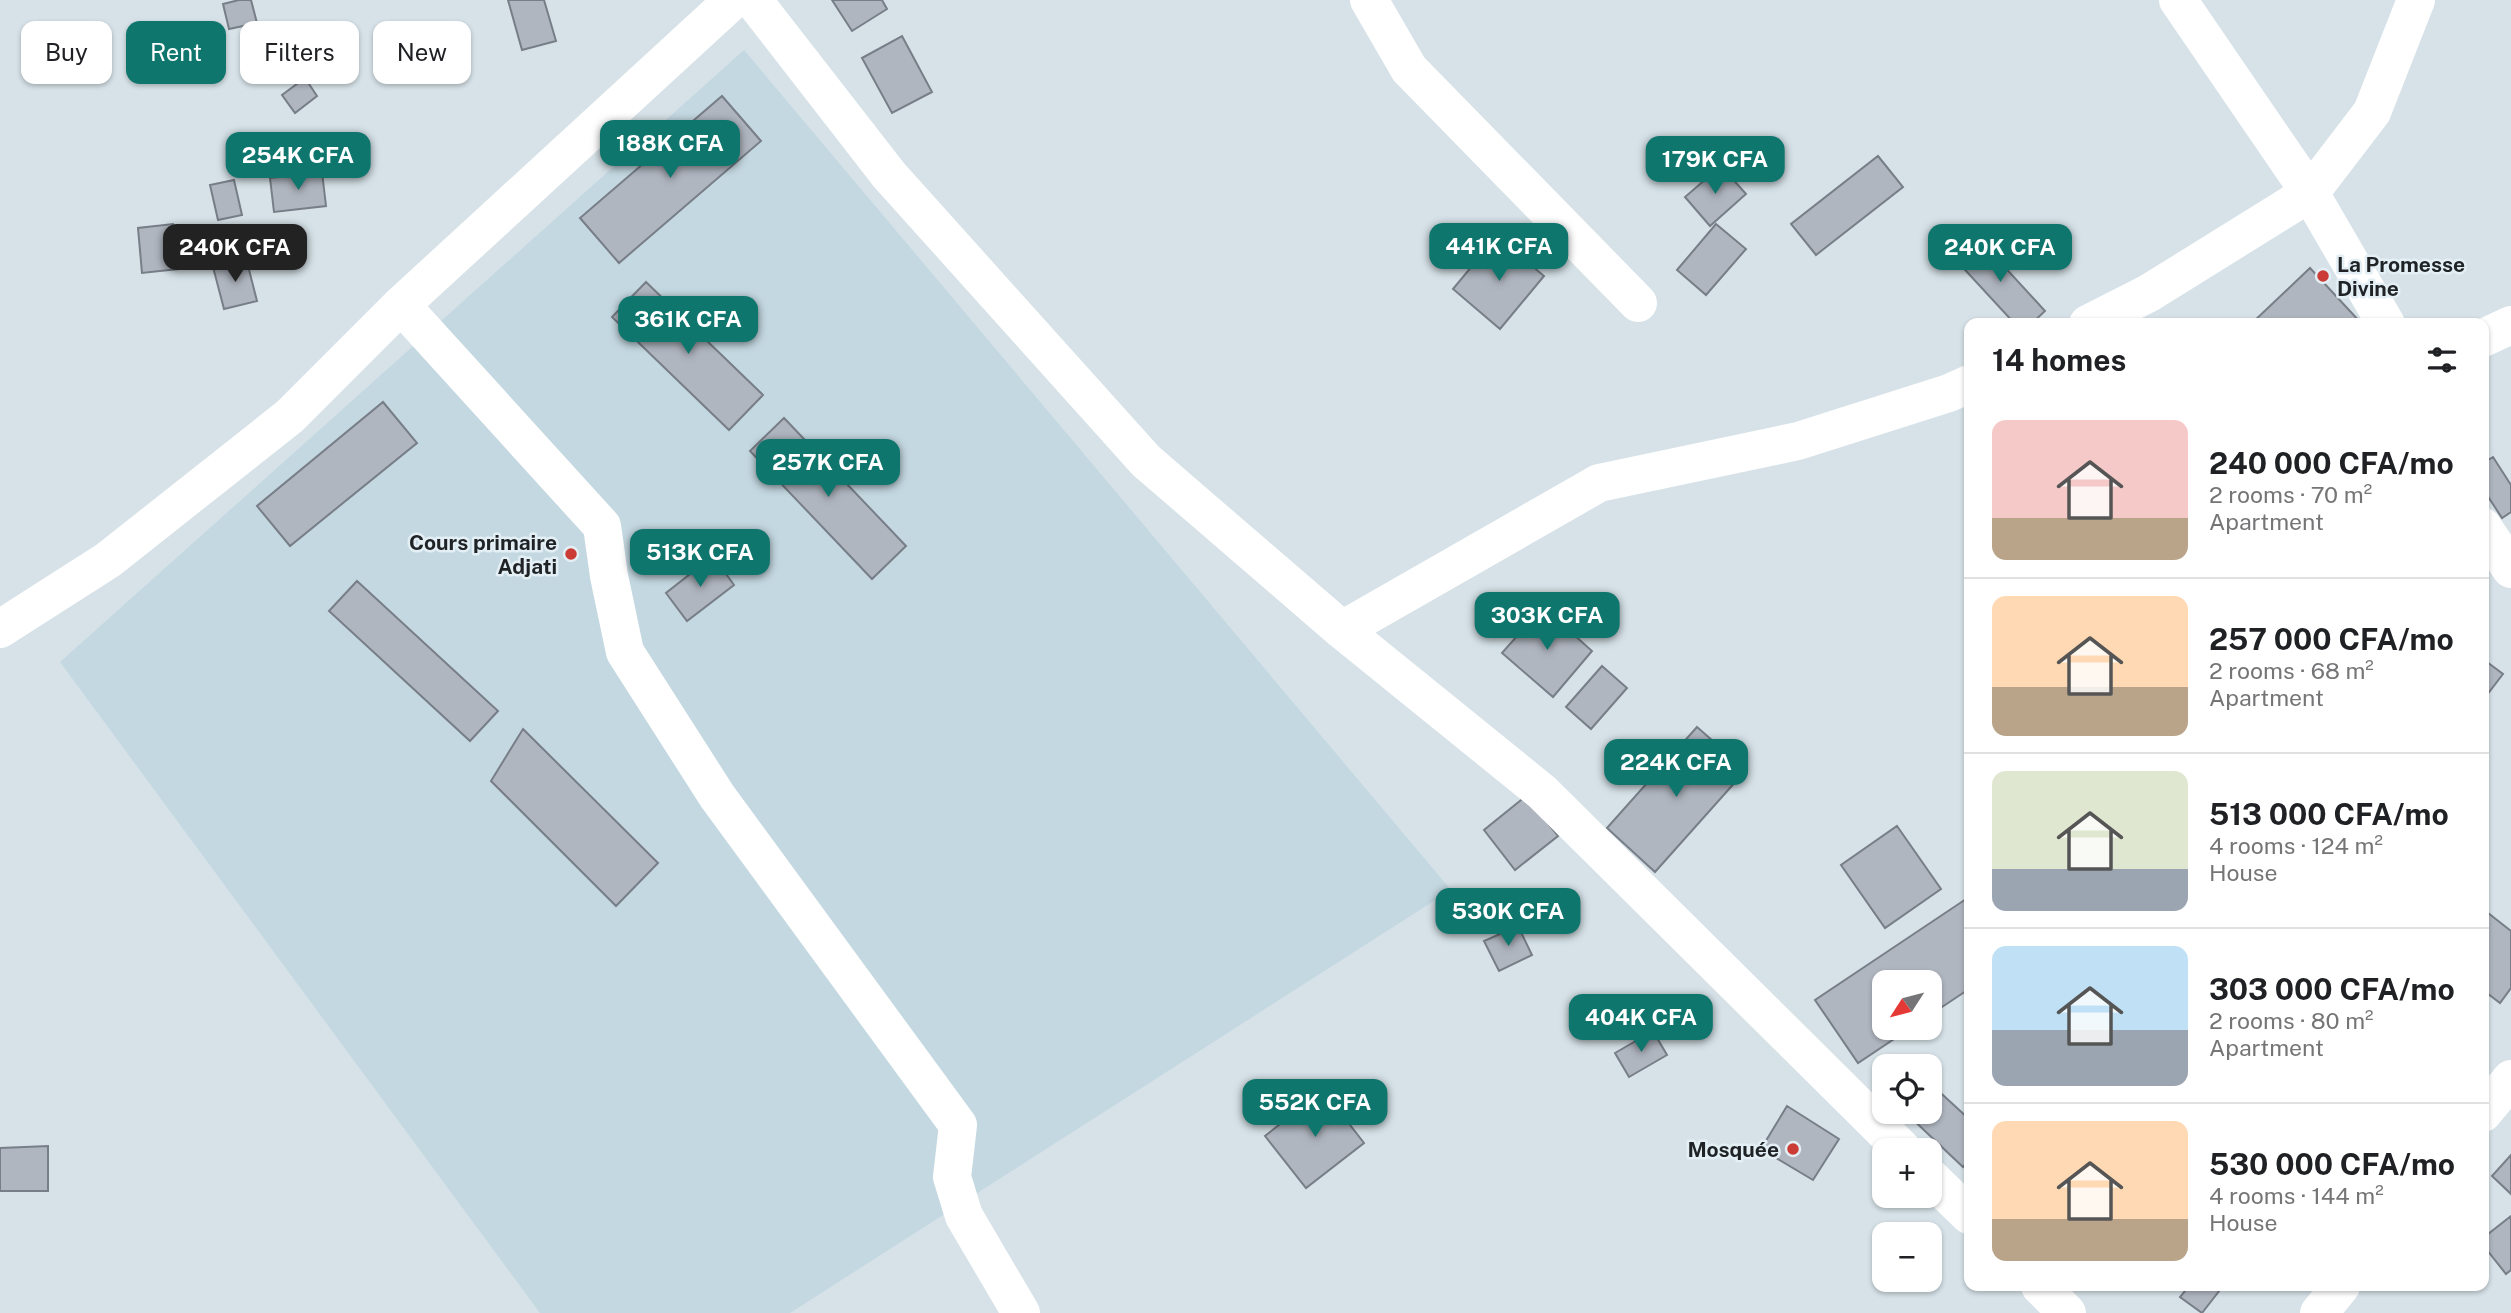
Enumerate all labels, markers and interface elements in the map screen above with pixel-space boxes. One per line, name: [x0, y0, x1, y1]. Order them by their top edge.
chip: Buy: [21, 21, 112, 84]
chip: Rent: [126, 21, 226, 84]
chip: Filters: [240, 21, 359, 84]
chip: New: [373, 21, 471, 84]
pin: 188K CFA: [598, 120, 742, 180]
text: 188K CFA: [616, 129, 724, 156]
pin: 254K CFA: [226, 132, 370, 192]
pin: 179K CFA: [1643, 136, 1787, 196]
text: 254K CFA: [242, 141, 354, 168]
text: 179K CFA: [1662, 145, 1768, 172]
pin: 240K CFA: [163, 224, 307, 284]
pin: 441K CFA: [1427, 224, 1571, 283]
pin: 240K CFA: [1928, 224, 2072, 284]
text: 441K CFA: [1445, 232, 1553, 259]
text: 240K CFA: [179, 233, 291, 260]
text: 240K CFA: [1944, 233, 2056, 260]
place label: La Promesse Divine: [2337, 252, 2465, 301]
marker: La Promesse Divine: [2315, 268, 2331, 284]
pin: 361K CFA: [616, 296, 760, 356]
text: 361K CFA: [634, 305, 742, 332]
icon: filters: [2423, 341, 2461, 379]
text: 14 homes: [1992, 342, 2126, 378]
pin: 257K CFA: [756, 440, 900, 499]
text: 240 000 CFA/mo: [2209, 445, 2454, 481]
text: 257K CFA: [772, 448, 884, 475]
icon: home: [2048, 448, 2132, 532]
text: 2 rooms · 70 m²: [2209, 481, 2372, 508]
text: Apartment: [2209, 508, 2324, 535]
place label: Cours primaire Adjati: [409, 530, 557, 579]
pin: 513K CFA: [628, 530, 772, 589]
text: 513K CFA: [646, 538, 754, 565]
marker: Cours primaire Adjati: [563, 546, 579, 562]
pin: 303K CFA: [1475, 592, 1619, 652]
text: 303K CFA: [1491, 601, 1603, 628]
text: 257 000 CFA/mo: [2209, 621, 2454, 657]
icon: home: [2048, 624, 2132, 708]
text: 2 rooms · 68 m²: [2209, 657, 2374, 684]
text: Apartment: [2209, 684, 2324, 711]
pin: 224K CFA: [1604, 740, 1748, 799]
text: 224K CFA: [1620, 748, 1732, 775]
text: 513 000 CFA/mo: [2209, 796, 2449, 832]
icon: home: [2048, 799, 2132, 883]
text: 4 rooms · 124 m²: [2209, 832, 2383, 859]
text: House: [2209, 859, 2277, 886]
pin: 530K CFA: [1436, 888, 1580, 948]
text: 530K CFA: [1451, 897, 1565, 924]
north arrow: [1872, 970, 1942, 1040]
map controls: [1872, 970, 1942, 1292]
text: 303 000 CFA/mo: [2209, 971, 2455, 1007]
icon: home: [2048, 974, 2132, 1058]
pin: 404K CFA: [1569, 995, 1713, 1054]
text: 404K CFA: [1585, 1003, 1697, 1030]
text: 2 rooms · 80 m²: [2209, 1007, 2374, 1034]
text: Apartment: [2209, 1034, 2324, 1061]
button: locate: [1872, 1054, 1942, 1124]
pin: 552K CFA: [1243, 1080, 1387, 1139]
text: 552K CFA: [1258, 1088, 1372, 1115]
place label: Mosquée: [1687, 1137, 1779, 1162]
button: +: [1872, 1138, 1942, 1208]
marker: Mosquée: [1785, 1141, 1801, 1157]
text: 530 000 CFA/mo: [2209, 1146, 2455, 1182]
icon: home: [2048, 1149, 2132, 1233]
text: 4 rooms · 144 m²: [2209, 1182, 2384, 1209]
text: House: [2209, 1209, 2277, 1236]
button: −: [1872, 1222, 1942, 1292]

